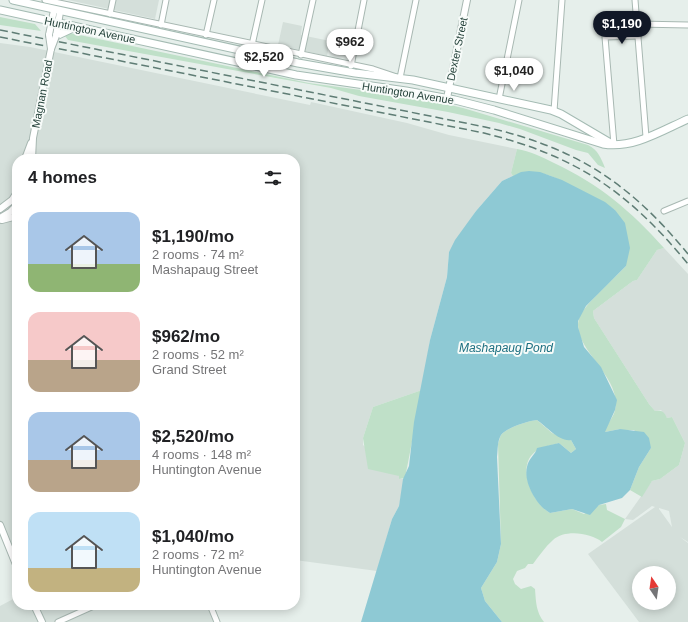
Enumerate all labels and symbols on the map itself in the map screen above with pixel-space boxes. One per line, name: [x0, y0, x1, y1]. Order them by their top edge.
pin: $1,190: [589, 11, 655, 45]
street label: Huntington Avenue: [43, 14, 137, 46]
street label: Dexter Street: [444, 16, 470, 82]
pin: $962: [326, 29, 374, 63]
pin: $2,520: [231, 44, 297, 78]
pin: $1,040: [481, 58, 547, 92]
street label: Magnan Road: [30, 59, 54, 129]
street label: Huntington Avenue: [361, 80, 455, 106]
water label: Mashapaug Pond: [459, 341, 553, 355]
north arrow: [632, 566, 676, 610]

